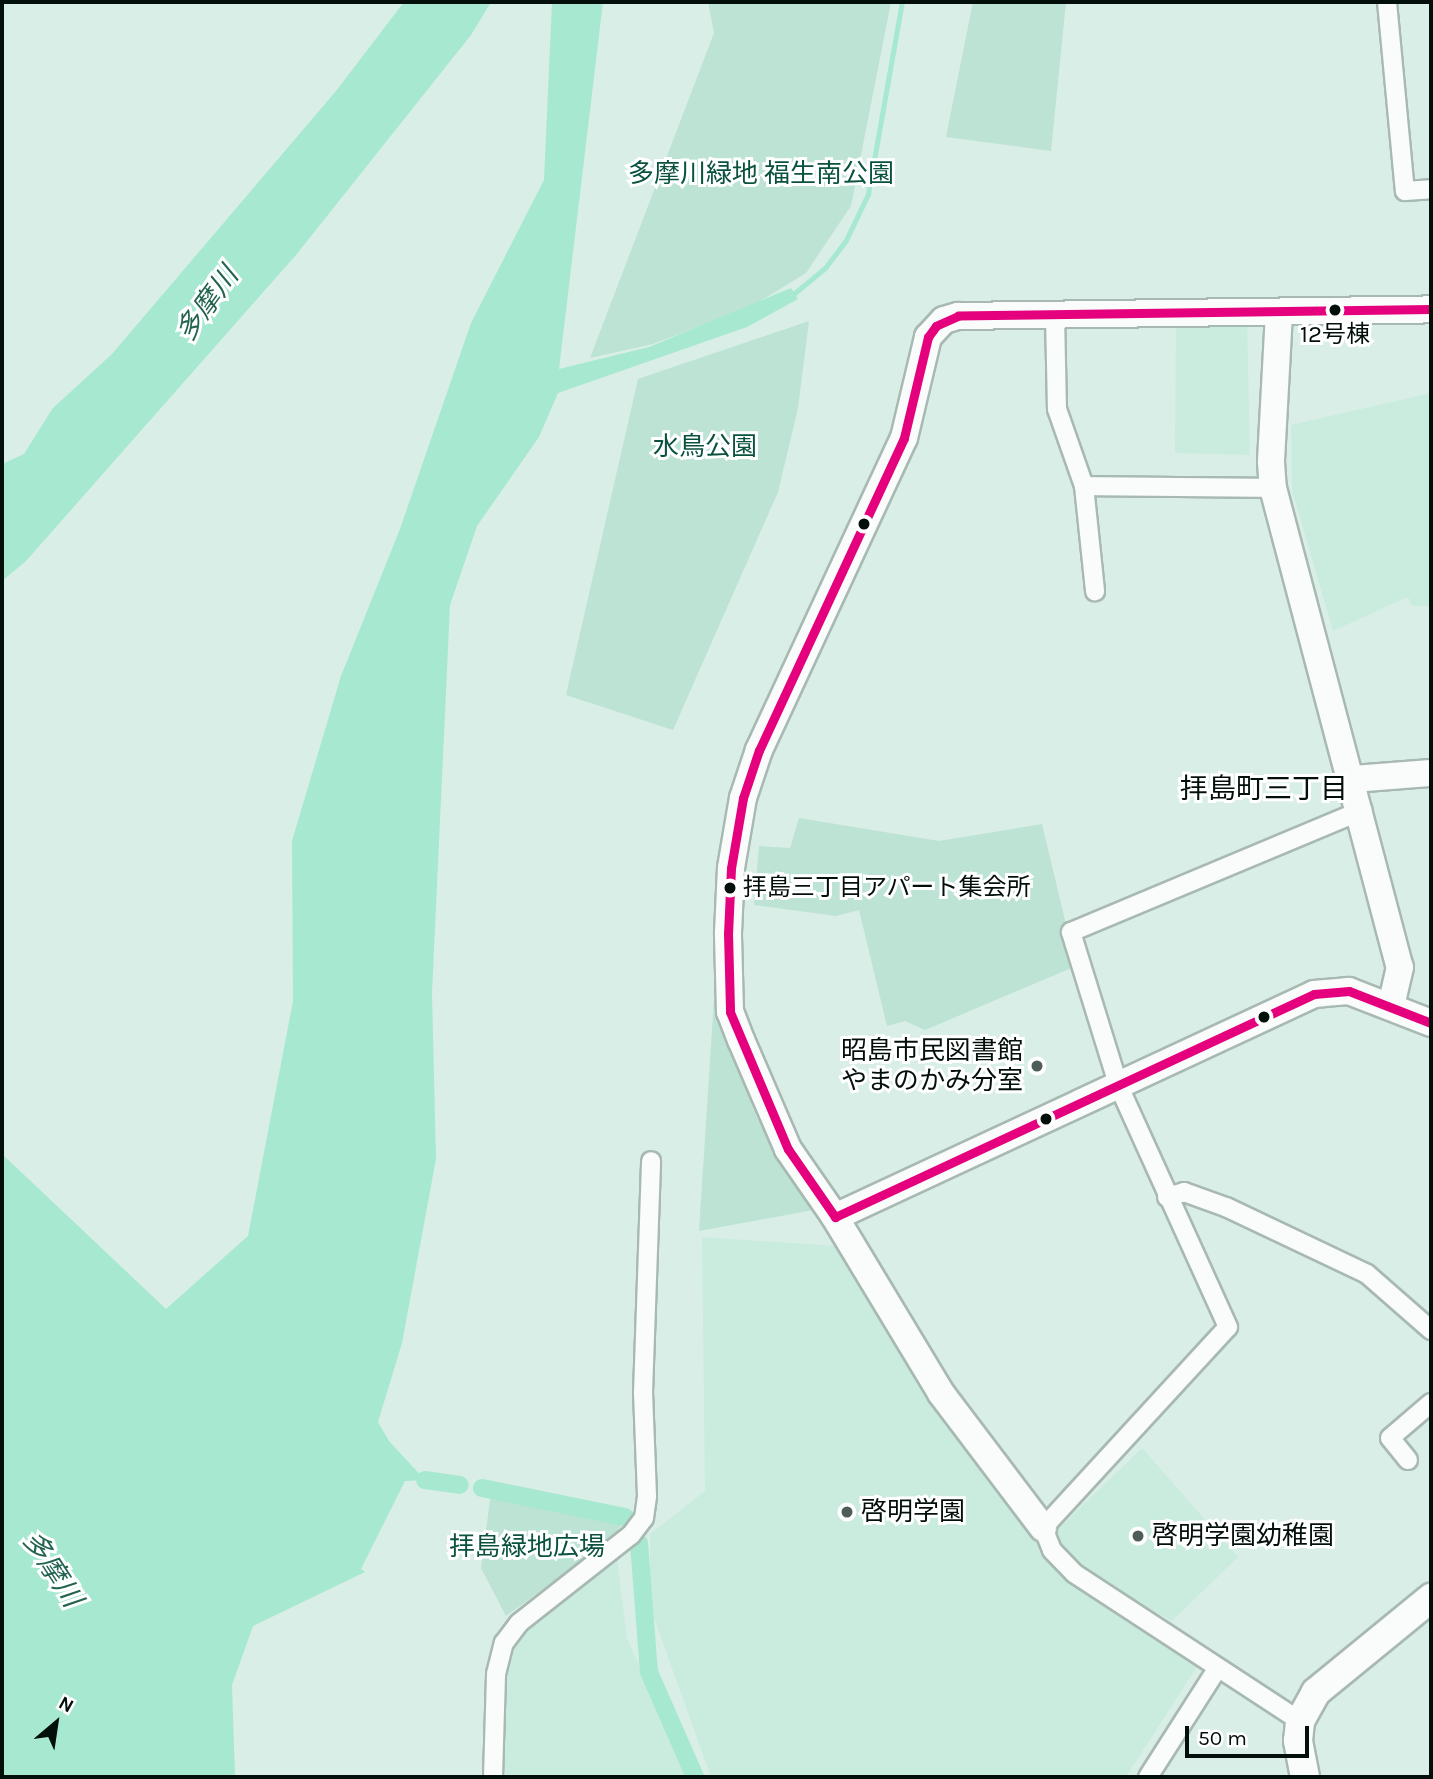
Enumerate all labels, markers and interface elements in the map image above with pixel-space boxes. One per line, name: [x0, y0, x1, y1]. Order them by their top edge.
park label: 多摩川緑地 福生南公園: [628, 158, 894, 190]
water label: 多摩川: [169, 260, 245, 348]
marker: 12号棟: [1328, 303, 1342, 317]
place label: 12号棟: [1300, 321, 1370, 349]
park label: 水鳥公園: [653, 431, 757, 463]
unlabelled marker: [857, 517, 871, 531]
district label: 拝島町三丁目: [1180, 772, 1348, 806]
place label: 拝島三丁目アパート集会所: [743, 874, 1031, 902]
marker: 拝島三丁目アパート集会所: [723, 881, 737, 895]
unlabelled marker: [1257, 1010, 1271, 1024]
place label: 昭島市民図書館 やまのかみ分室: [841, 1035, 1023, 1096]
marker: 昭島市民図書館 やまのかみ分室: [1029, 1058, 1045, 1074]
unlabelled marker: [1039, 1112, 1053, 1126]
place label: 啓明学園: [861, 1496, 965, 1528]
marker: 啓明学園: [839, 1504, 855, 1520]
place label: 啓明学園幼稚園: [1152, 1520, 1334, 1552]
water label: 多摩川: [15, 1525, 89, 1613]
marker: 啓明学園幼稚園: [1130, 1528, 1146, 1544]
park label: 拝島緑地広場: [449, 1531, 605, 1563]
north arrow: [21, 1688, 91, 1758]
text: N: [55, 1692, 77, 1718]
scale bar: [1188, 1712, 1312, 1756]
text: 50 m: [1198, 1726, 1247, 1750]

